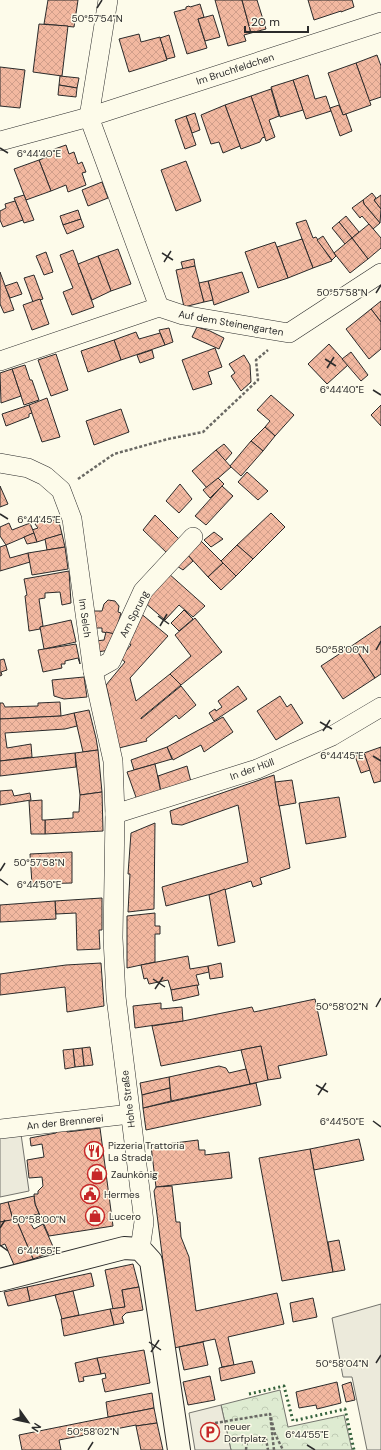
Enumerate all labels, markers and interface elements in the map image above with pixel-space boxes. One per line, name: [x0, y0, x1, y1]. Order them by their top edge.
scale bar: [245, 8, 308, 34]
text: 50°57'54"N: [71, 12, 123, 25]
text: 20 m: [251, 14, 280, 30]
street label: Im Bruchfeldchen: [194, 50, 276, 88]
text: 6°44'40"E: [17, 147, 62, 160]
text: 50°57'58"N: [316, 286, 368, 299]
street label: Auf dem Steinengarten: [177, 307, 285, 339]
text: 6°44'40"E: [320, 383, 365, 396]
text: 6°44'45"E: [17, 513, 61, 526]
street label: Am Sprung: [117, 588, 152, 640]
street label: Im Selch: [76, 598, 94, 639]
text: 50°58'00"N: [315, 643, 369, 656]
text: 6°44'45"E: [320, 749, 364, 762]
street label: In der Hüll: [228, 755, 276, 783]
text: 50°57'58"N: [13, 856, 65, 869]
text: 6°44'50"E: [17, 878, 62, 891]
text: 50°58'02"N: [316, 1000, 368, 1013]
street label: Hohe Straße: [118, 1069, 138, 1128]
street label: An der Brennerei: [26, 1111, 104, 1133]
text: 6°44'50"E: [320, 1115, 365, 1128]
place label: Pizzeria Trattoria La Strada: [108, 1139, 184, 1164]
restaurant icon: Pizzeria Trattoria La Strada: [83, 1140, 105, 1162]
shop icon: Zaunkönig: [86, 1163, 108, 1185]
place label: Zaunkönig: [111, 1168, 158, 1181]
public building icon: Hermes: [79, 1183, 101, 1205]
place label: Hermes: [104, 1188, 140, 1201]
shop icon: Lucero: [84, 1205, 106, 1227]
place label: Lucero: [109, 1210, 141, 1223]
text: 50°58'00"N: [12, 1213, 66, 1226]
text: 6°44'55"E: [17, 1244, 61, 1257]
text: 50°58'04"N: [316, 1357, 369, 1370]
north arrow: [8, 1402, 48, 1442]
text: N: [28, 1420, 44, 1435]
place label: neuer Dorfplatz: [224, 1420, 267, 1445]
parking icon: neuer Dorfplatz: [199, 1421, 221, 1443]
text: 50°58'02"N: [67, 1425, 119, 1438]
text: 6°44'55"E: [285, 1428, 329, 1441]

